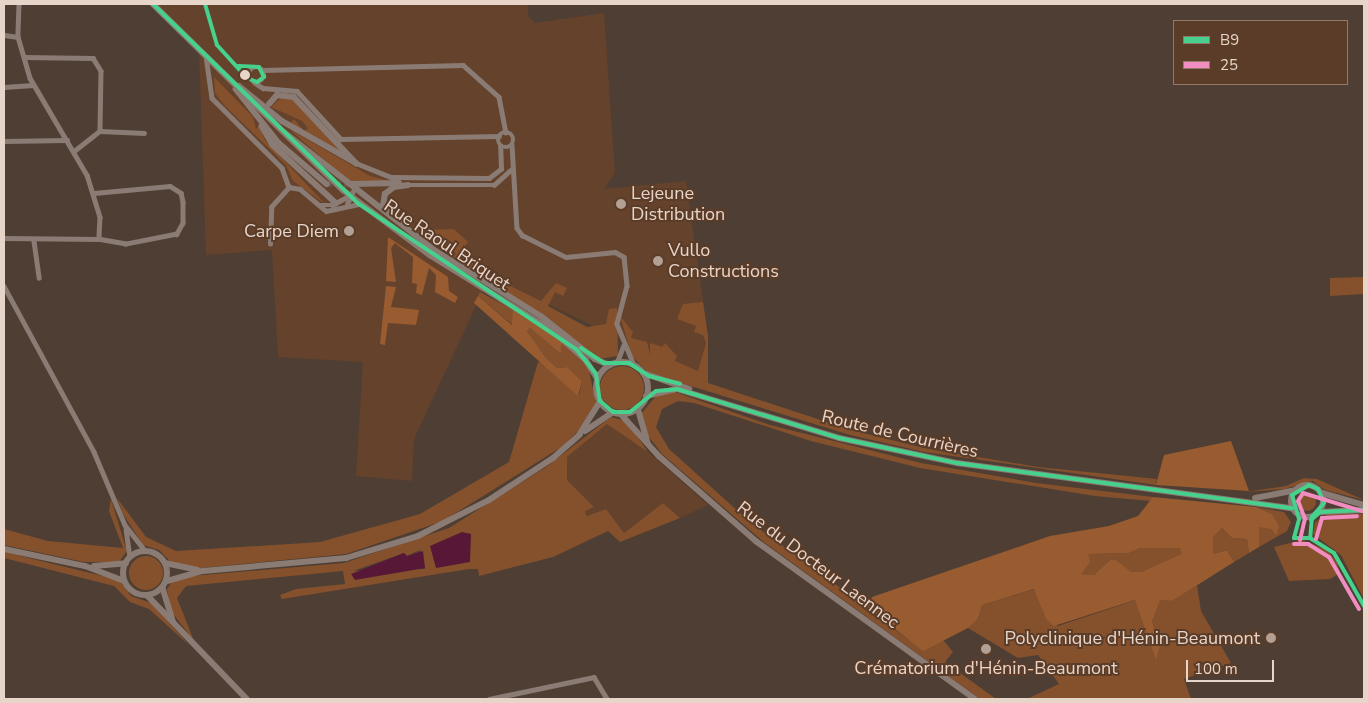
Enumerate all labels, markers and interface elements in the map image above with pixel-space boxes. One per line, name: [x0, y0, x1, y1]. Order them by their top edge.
legend: [1173, 20, 1348, 85]
text: B9: [1220, 30, 1239, 50]
text: 25: [1220, 55, 1238, 75]
unlabelled marker: [240, 70, 250, 80]
place label: Lejeune Distribution: [631, 183, 725, 225]
street label: Rue Raoul Briquet: [380, 195, 514, 295]
marker: Lejeune Distribution: [615, 198, 627, 210]
place label: Carpe Diem: [244, 220, 339, 242]
marker: Carpe Diem: [343, 225, 355, 237]
place label: Vullo Constructions: [668, 240, 779, 282]
marker: Vullo Constructions: [652, 255, 664, 267]
street label: Route de Courrières: [820, 405, 980, 463]
street label: Rue du Docteur Laennec: [733, 497, 903, 633]
place label: Polyclinique d'Hénin-Beaumont: [1004, 627, 1260, 649]
marker: Polyclinique d'Hénin-Beaumont: [1264, 631, 1278, 645]
marker: Crématorium d'Hénin-Beaumont: [980, 643, 992, 655]
scale bar: [1188, 650, 1276, 682]
place label: Crématorium d'Hénin-Beaumont: [854, 657, 1118, 679]
text: 100 m: [1194, 659, 1238, 679]

